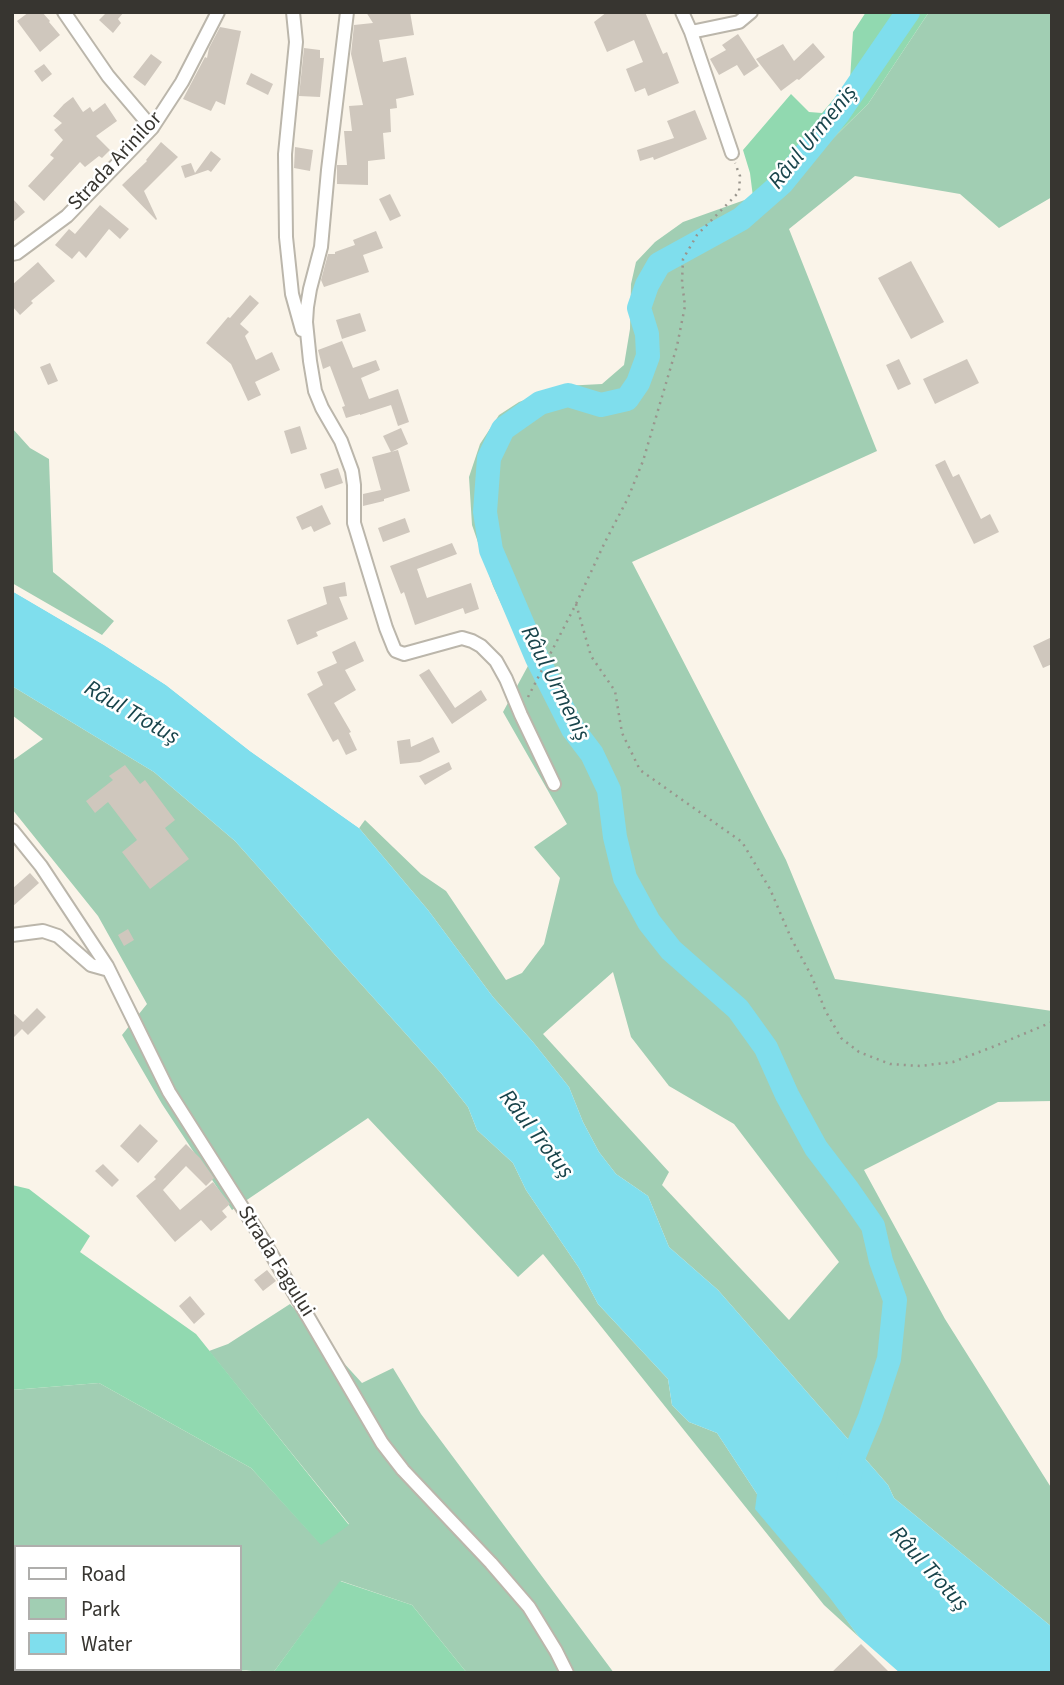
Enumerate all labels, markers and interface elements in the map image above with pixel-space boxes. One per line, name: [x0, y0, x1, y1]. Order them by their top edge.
water label: Râul Urmeniș: [764, 81, 864, 195]
street label: Strada Arinilor: [64, 107, 168, 217]
water label: Râul Urmeniș: [513, 622, 595, 746]
water label: Râul Trotuș: [79, 676, 183, 752]
water label: Râul Trotuș: [492, 1085, 578, 1185]
street label: Strada Fagului: [231, 1202, 319, 1322]
water label: Râul Trotuș: [883, 1522, 973, 1618]
legend: [14, 1545, 242, 1671]
text: Road: [81, 1559, 126, 1589]
text: Park: [81, 1594, 120, 1624]
text: Water: [81, 1629, 132, 1659]

